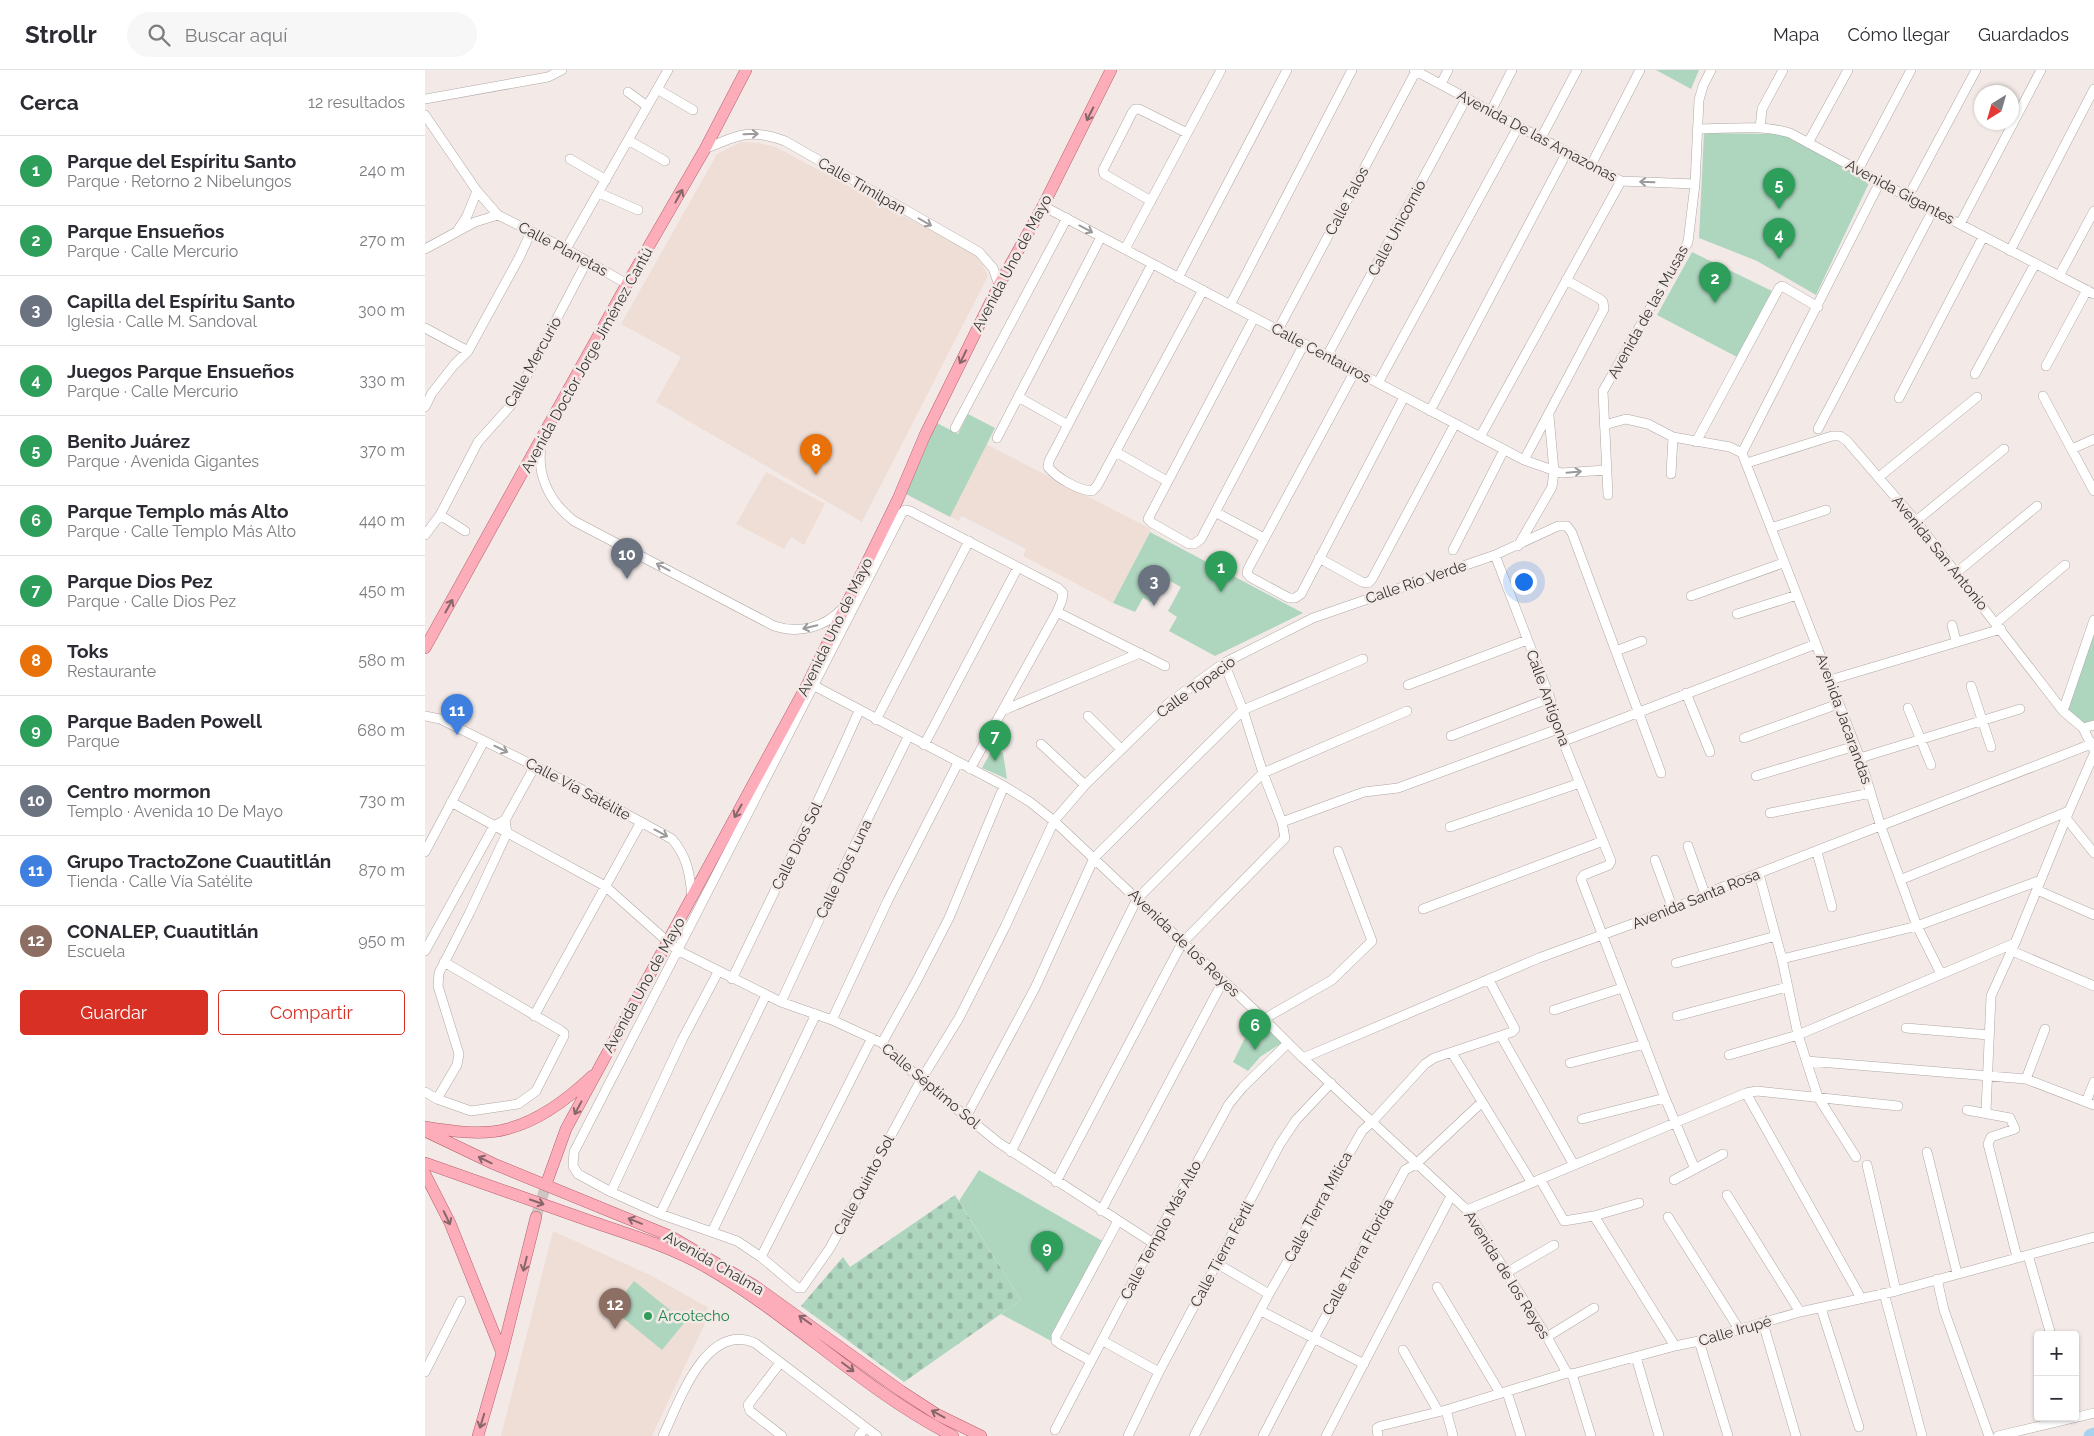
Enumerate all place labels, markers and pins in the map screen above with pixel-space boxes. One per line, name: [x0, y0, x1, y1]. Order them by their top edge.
pin: 5: [1763, 168, 1795, 209]
pin: 4: [1763, 218, 1795, 259]
pin: 2: [1699, 262, 1731, 303]
pin: 8: [800, 434, 832, 475]
pin: 10: [611, 538, 643, 579]
pin: 1: [1205, 551, 1237, 592]
pin: 3: [1138, 565, 1170, 606]
pin: 11: [441, 694, 473, 735]
pin: 7: [979, 720, 1011, 761]
pin: 6: [1239, 1009, 1271, 1050]
pin: 9: [1031, 1231, 1063, 1272]
pin: 12: [599, 1288, 631, 1329]
place label: Arcotecho: [658, 1307, 730, 1325]
marker: Arcotecho: [642, 1310, 654, 1322]

